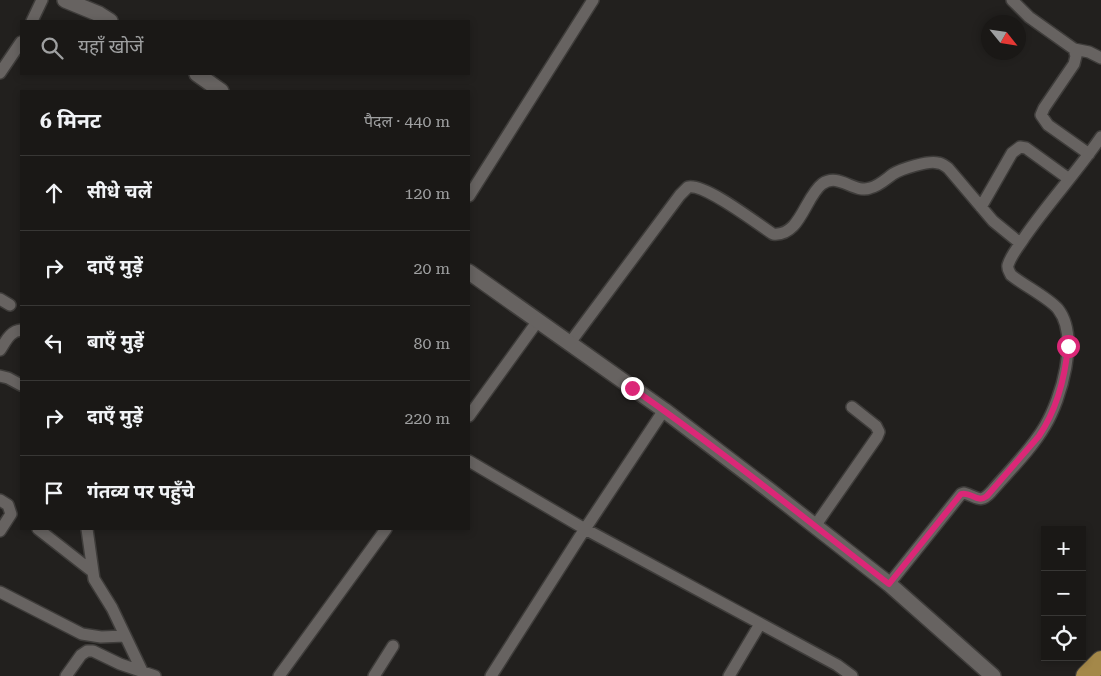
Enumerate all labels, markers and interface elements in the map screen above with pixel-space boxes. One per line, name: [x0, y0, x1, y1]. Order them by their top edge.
north arrow: [981, 15, 1026, 60]
search box: [20, 20, 470, 75]
icon: search: [38, 34, 66, 62]
text: यहाँ खोजें: [78, 35, 143, 58]
text: 6 मिनट: [40, 109, 101, 133]
text: पैदल · 440 m: [364, 112, 450, 131]
icon: ahead: [40, 179, 68, 207]
text: सीधे चलें: [87, 180, 152, 203]
text: 120 m: [404, 184, 450, 203]
icon: right: [40, 254, 68, 282]
text: दाएँ मुड़ें: [87, 255, 143, 278]
text: 20 m: [413, 259, 450, 278]
icon: left: [40, 329, 68, 357]
text: बाएँ मुड़ें: [87, 330, 144, 353]
text: 80 m: [413, 334, 450, 353]
route start: [1057, 335, 1080, 358]
route end: [621, 377, 644, 400]
icon: right: [40, 404, 68, 432]
text: दाएँ मुड़ें: [87, 405, 143, 428]
text: 220 m: [404, 409, 450, 428]
icon: arrive: [40, 479, 68, 507]
text: गंतव्य पर पहुँचे: [87, 480, 194, 503]
map controls: [1041, 526, 1086, 661]
button: +: [1041, 526, 1086, 571]
button: −: [1041, 571, 1086, 616]
button: locate: [1041, 616, 1086, 661]

